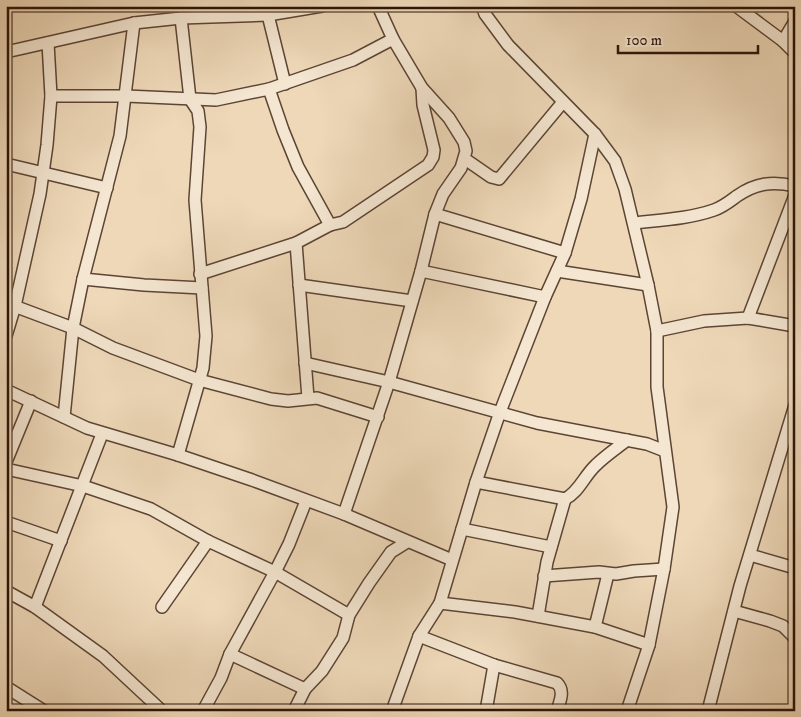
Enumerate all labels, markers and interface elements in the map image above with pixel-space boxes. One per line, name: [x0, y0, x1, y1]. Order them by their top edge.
scale bar: [618, 22, 758, 54]
text: 100 m: [626, 31, 662, 50]

